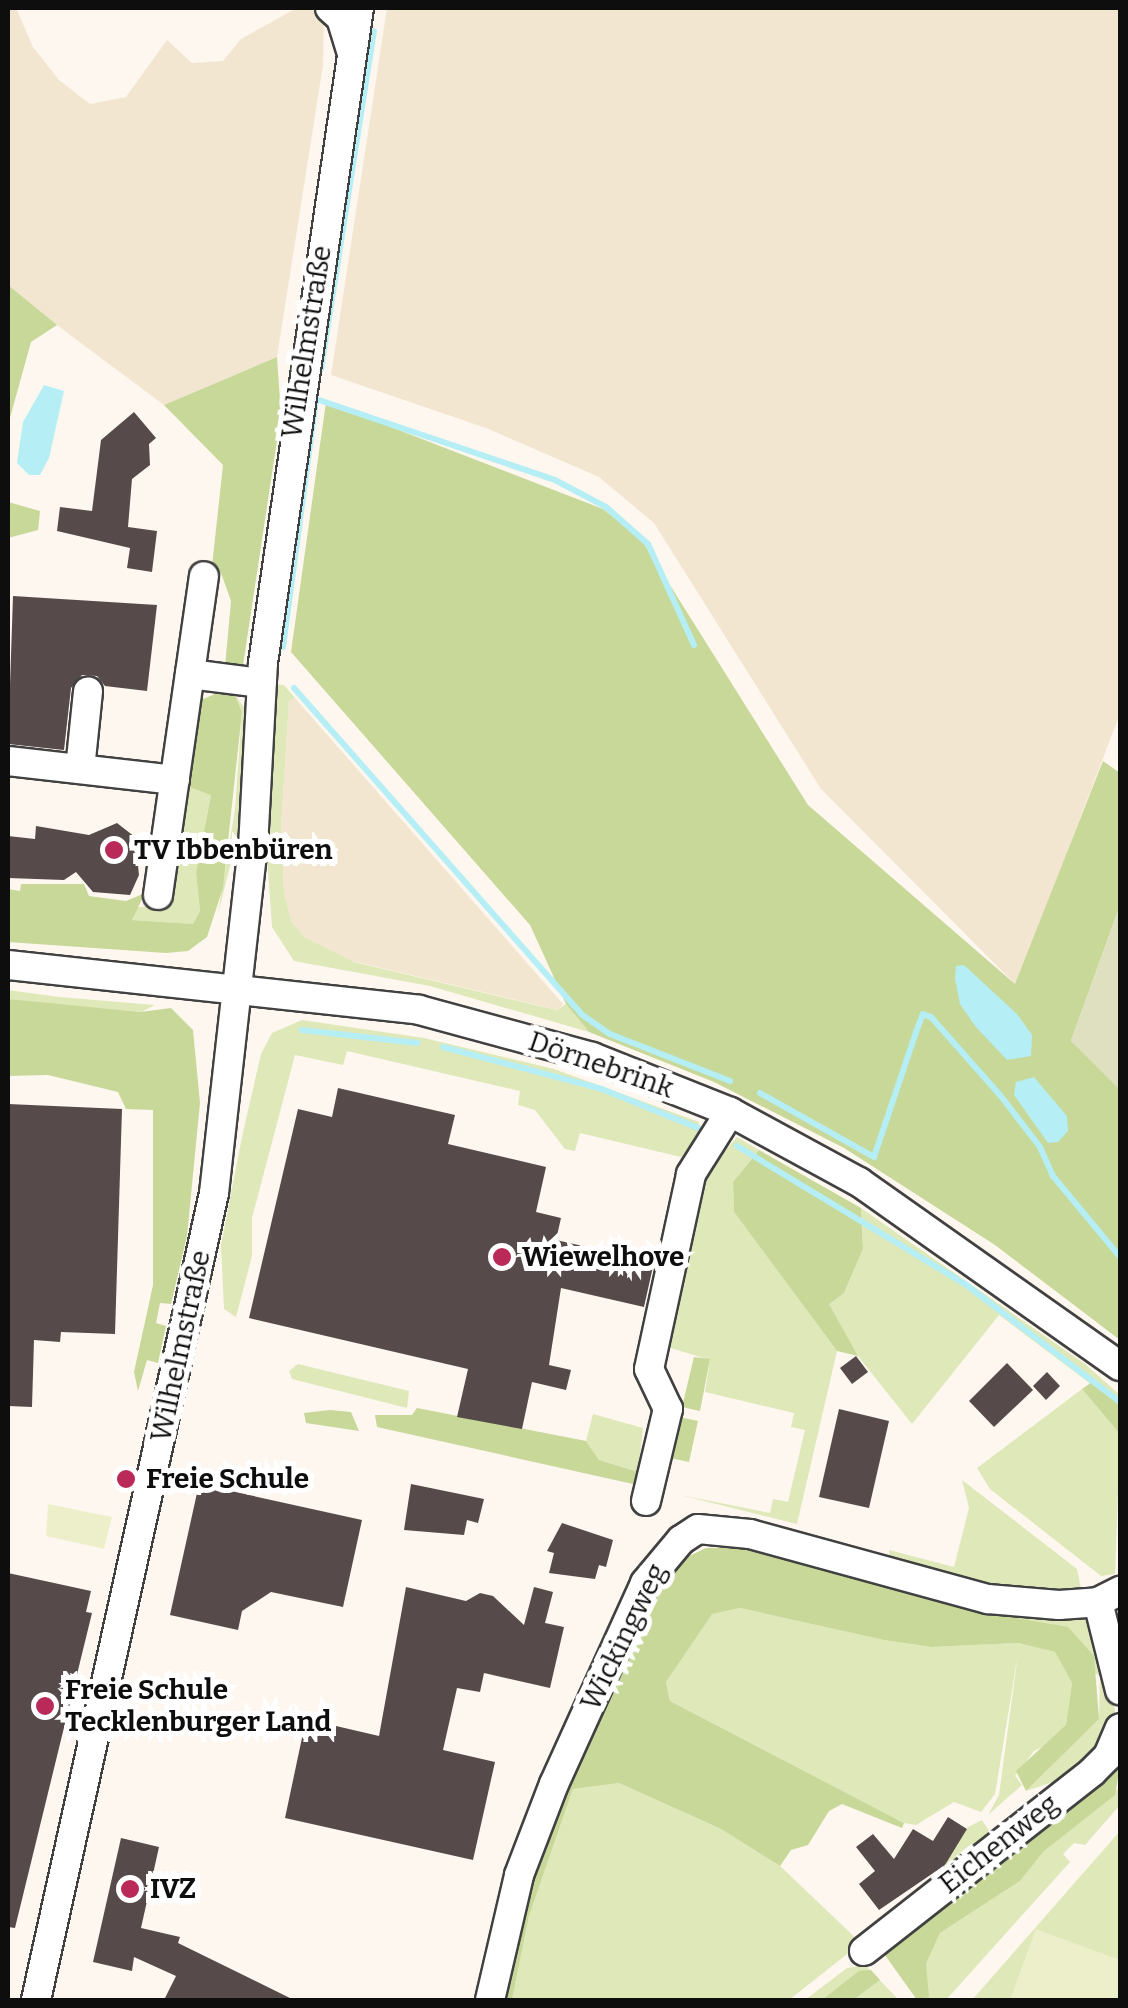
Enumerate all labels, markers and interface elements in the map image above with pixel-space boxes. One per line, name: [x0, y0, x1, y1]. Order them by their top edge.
street label: Wilhelmstraße: [275, 243, 339, 441]
place label: TV Ibbenbüren: [134, 833, 333, 867]
marker: TV Ibbenbüren: [103, 839, 125, 861]
street label: Dörnebrink: [524, 1024, 678, 1106]
place label: Wiewelhove: [522, 1240, 684, 1274]
marker: Wiewelhove: [491, 1246, 513, 1268]
street label: Wilhelmstraße: [144, 1247, 218, 1445]
place label: Freie Schule: [146, 1462, 309, 1496]
marker: Freie Schule: [115, 1468, 137, 1490]
street label: Wickingweg: [574, 1558, 674, 1716]
place label: Freie Schule Tecklenburger Land: [65, 1673, 331, 1739]
marker: Freie Schule Tecklenburger Land: [34, 1695, 56, 1717]
street label: Eichenweg: [933, 1787, 1065, 1901]
place label: IVZ: [150, 1872, 196, 1906]
marker: IVZ: [119, 1878, 141, 1900]

